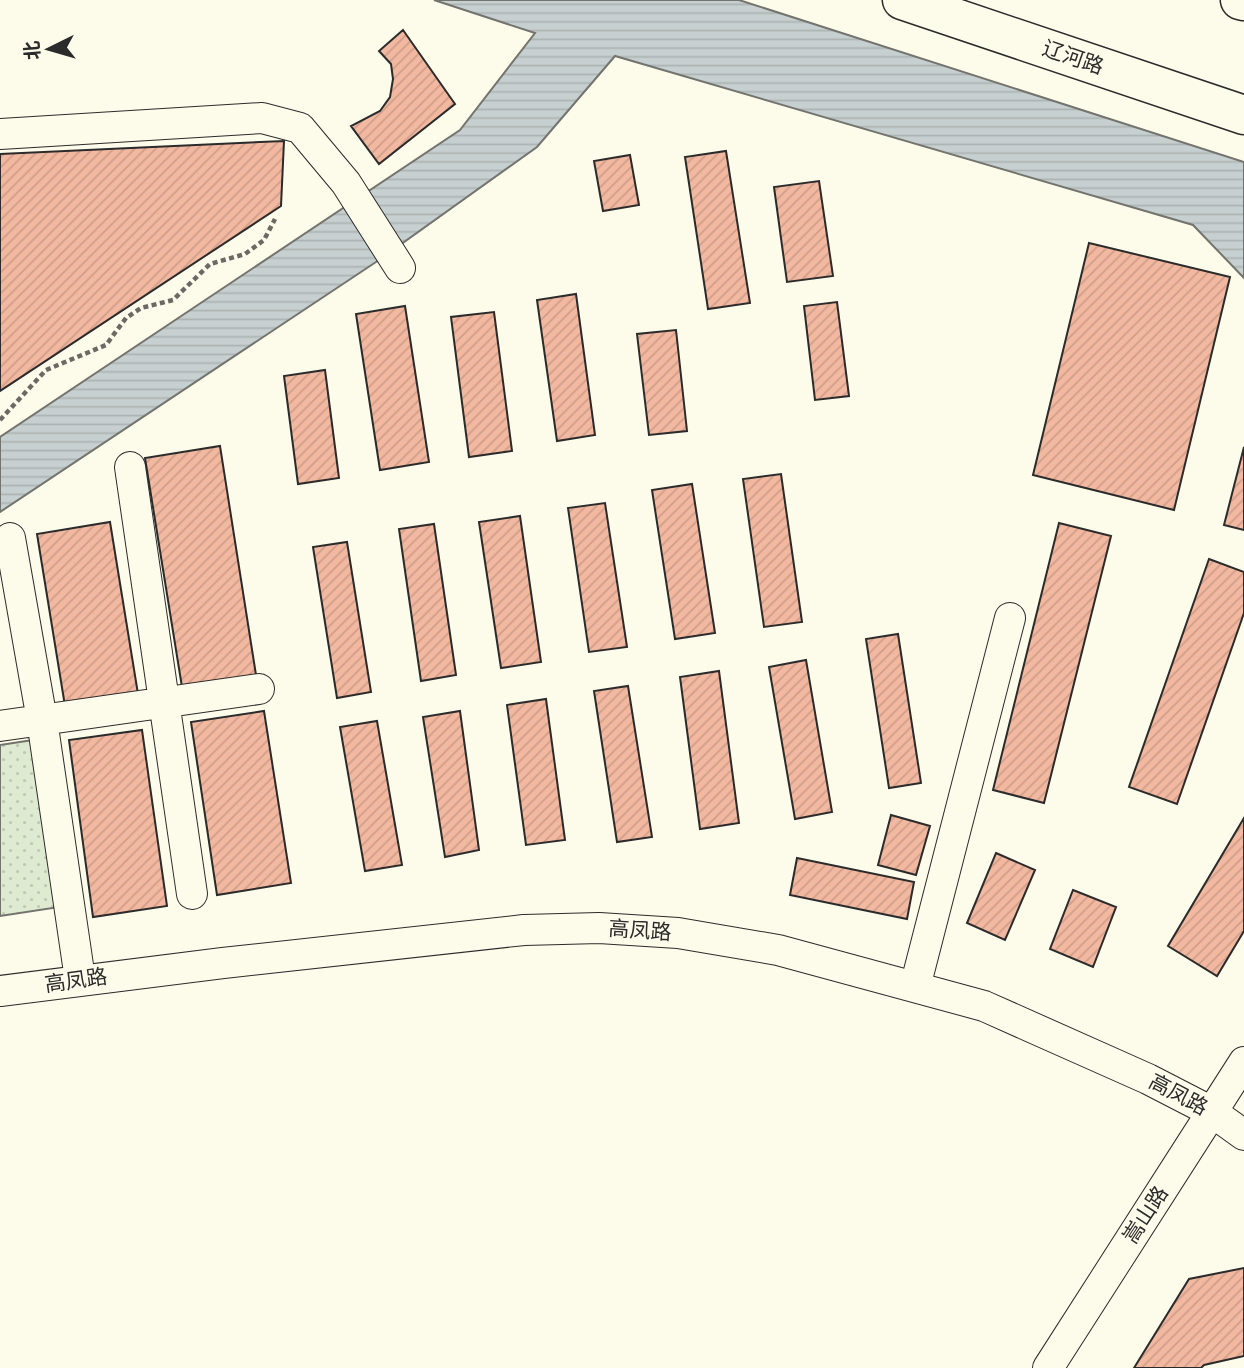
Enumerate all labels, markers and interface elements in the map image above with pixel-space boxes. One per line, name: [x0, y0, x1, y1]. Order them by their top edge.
north arrow: [14, 14, 84, 84]
street label: 辽河路: [1039, 36, 1107, 80]
text: 北: [21, 40, 45, 61]
street label: 高凤路: [608, 916, 672, 946]
street label: 高凤路: [43, 964, 109, 998]
street label: 高凤路: [1144, 1069, 1212, 1121]
street label: 嵩山路: [1118, 1182, 1174, 1248]

